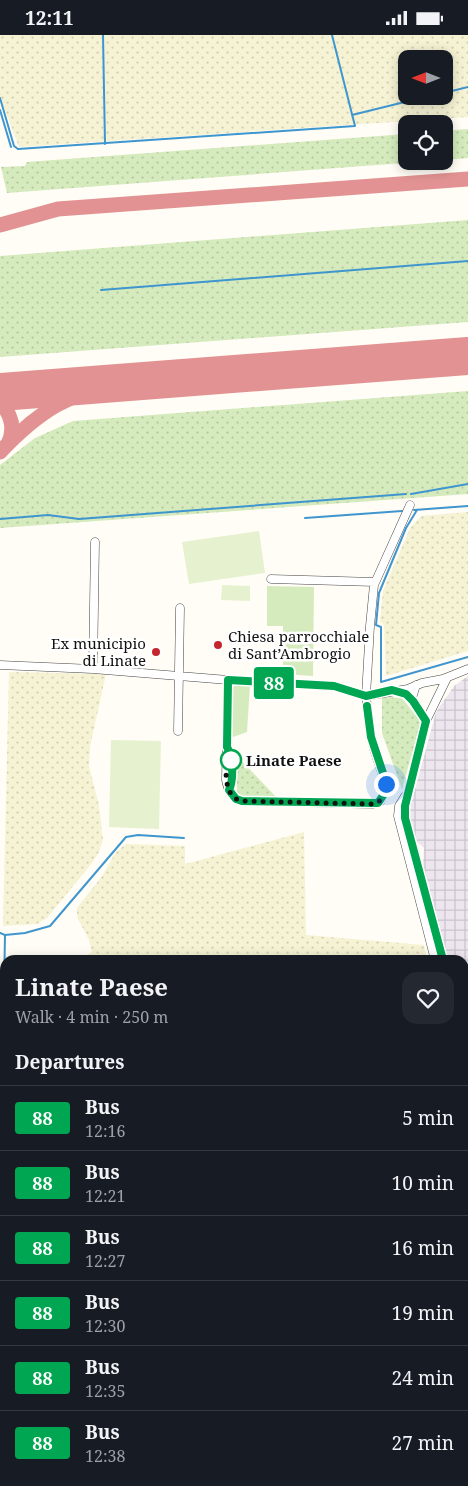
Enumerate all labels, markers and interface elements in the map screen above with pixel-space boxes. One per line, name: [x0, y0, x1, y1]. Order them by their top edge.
text: 12:11: [25, 5, 74, 31]
north arrow: [398, 50, 452, 105]
map controls: [398, 50, 453, 170]
button: locate: [398, 115, 453, 170]
place label: Chiesa parrocchiale di Sant’Ambrogio: [228, 626, 369, 663]
place label: Ex municipio di Linate: [51, 633, 146, 670]
marker: Chiesa parrocchiale di Sant’Ambrogio: [212, 639, 224, 651]
marker: Ex municipio di Linate: [150, 646, 162, 658]
line badge: 88: [252, 667, 296, 699]
text: 88: [264, 671, 284, 695]
marker: Linate Paese: [220, 749, 242, 771]
place label: Linate Paese: [246, 750, 342, 770]
your location: [374, 772, 399, 797]
text: Linate Paese: [15, 970, 168, 1003]
button: heart: [402, 972, 454, 1024]
text: Walk · 4 min · 250 m: [15, 1006, 168, 1028]
text: Departures: [15, 1049, 124, 1075]
text: Bus: [85, 1094, 120, 1120]
text: 5 min: [402, 1105, 454, 1131]
text: 88: [32, 1106, 53, 1130]
text: 12:16: [85, 1120, 125, 1142]
text: Bus: [85, 1159, 120, 1185]
text: 10 min: [392, 1170, 454, 1196]
text: 88: [32, 1171, 53, 1195]
text: 12:21: [85, 1185, 125, 1207]
text: Bus: [85, 1224, 120, 1250]
text: 16 min: [392, 1235, 454, 1261]
text: 88: [32, 1236, 53, 1260]
text: 12:27: [85, 1250, 125, 1272]
text: Bus: [85, 1289, 120, 1315]
text: 19 min: [392, 1300, 454, 1326]
text: 88: [32, 1301, 53, 1325]
text: 12:30: [85, 1315, 125, 1337]
text: Bus: [85, 1354, 120, 1380]
text: 24 min: [392, 1365, 454, 1391]
text: 88: [32, 1366, 53, 1390]
text: 12:35: [85, 1380, 125, 1402]
text: Bus: [85, 1419, 120, 1445]
text: 27 min: [392, 1430, 454, 1456]
text: 88: [32, 1431, 53, 1455]
text: 12:38: [85, 1445, 125, 1467]

